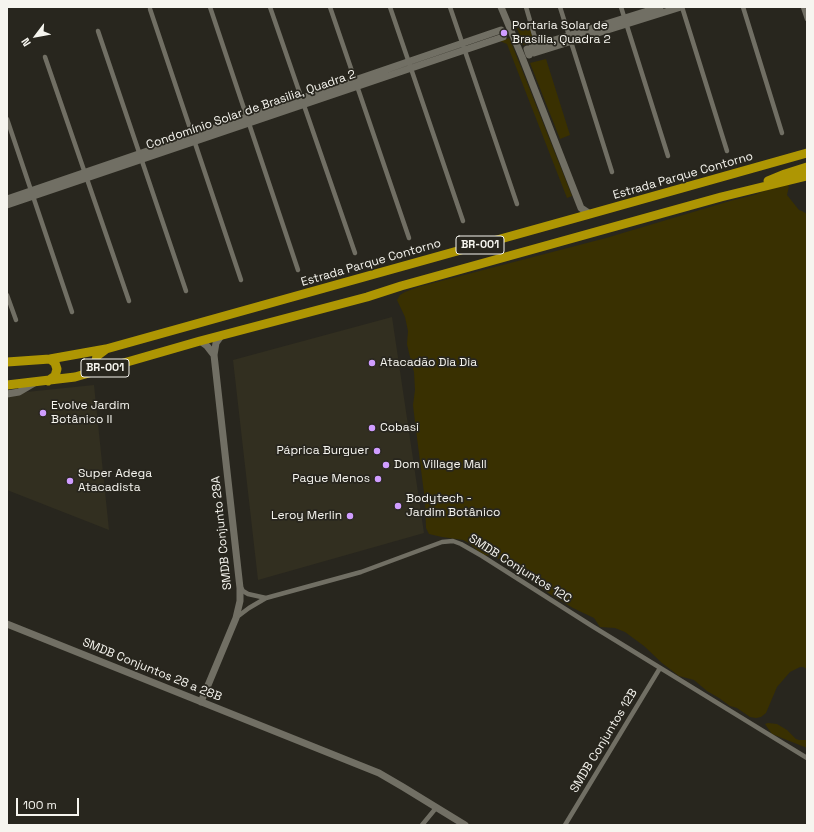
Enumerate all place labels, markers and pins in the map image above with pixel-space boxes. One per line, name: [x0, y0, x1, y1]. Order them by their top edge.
place label: Portaria Solar de Brasília, Quadra 2: [512, 19, 611, 47]
marker: Portaria Solar de Brasília, Quadra 2: [499, 28, 509, 38]
place label: Atacadão Dia Dia: [380, 356, 477, 370]
marker: Atacadão Dia Dia: [367, 358, 377, 368]
place label: Evolve Jardim Botânico II: [51, 399, 130, 427]
marker: Evolve Jardim Botânico II: [38, 408, 48, 418]
place label: Cobasi: [380, 421, 419, 435]
marker: Cobasi: [367, 423, 377, 433]
place label: Páprica Burguer: [276, 444, 369, 458]
marker: Páprica Burguer: [372, 446, 382, 456]
place label: Dom Village Mall: [394, 458, 487, 472]
marker: Dom Village Mall: [381, 460, 391, 470]
place label: Super Adega Atacadista: [78, 467, 152, 495]
place label: Pague Menos: [292, 472, 370, 486]
marker: Pague Menos: [373, 474, 383, 484]
marker: Super Adega Atacadista: [65, 476, 75, 486]
place label: Bodytech - Jardim Botânico: [406, 492, 500, 520]
marker: Bodytech - Jardim Botânico: [393, 501, 403, 511]
place label: Leroy Merlin: [271, 509, 342, 523]
marker: Leroy Merlin: [345, 511, 355, 521]

